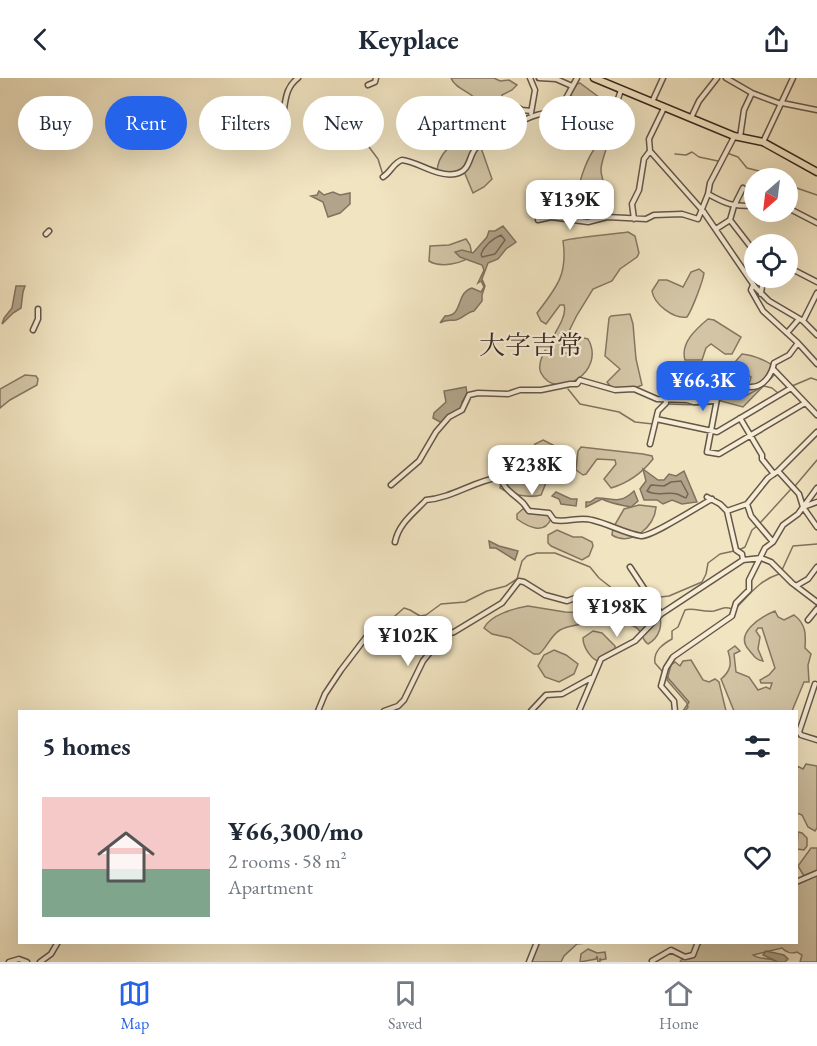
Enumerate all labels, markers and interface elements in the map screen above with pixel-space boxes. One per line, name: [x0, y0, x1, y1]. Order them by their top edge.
text: Keyplace: [358, 22, 459, 57]
icon: back: [24, 23, 57, 56]
icon: share: [760, 23, 793, 56]
chip: Buy: [18, 96, 93, 150]
chip: Rent: [105, 96, 187, 150]
chip: Filters: [199, 96, 291, 150]
chip: New: [303, 96, 384, 150]
chip: Apartment: [396, 96, 527, 150]
chip: House: [539, 96, 635, 150]
north arrow: [744, 168, 798, 222]
map controls: [744, 168, 798, 288]
pin: ¥139K: [528, 180, 612, 231]
text: ¥139K: [540, 186, 600, 212]
button: locate: [744, 234, 798, 288]
district label: 大字吉常: [479, 328, 583, 362]
pin: ¥66.3K: [654, 361, 752, 412]
text: ¥66.3K: [671, 367, 736, 393]
pin: ¥238K: [490, 445, 574, 496]
text: ¥238K: [502, 451, 562, 477]
pin: ¥198K: [575, 587, 659, 638]
text: ¥198K: [587, 593, 647, 619]
pin: ¥102K: [366, 616, 450, 667]
text: ¥102K: [378, 622, 438, 648]
text: 5 homes: [42, 729, 131, 763]
icon: filters: [741, 730, 774, 763]
text: ¥66,300/mo: [228, 814, 363, 848]
icon: home: [90, 821, 162, 893]
icon: heart: [741, 841, 774, 874]
text: 2 rooms · 58 m²: [228, 848, 347, 874]
text: Apartment: [228, 874, 313, 900]
tab: Map: [118, 977, 151, 1034]
tab: Saved: [388, 977, 422, 1034]
tab: Home: [659, 977, 699, 1034]

